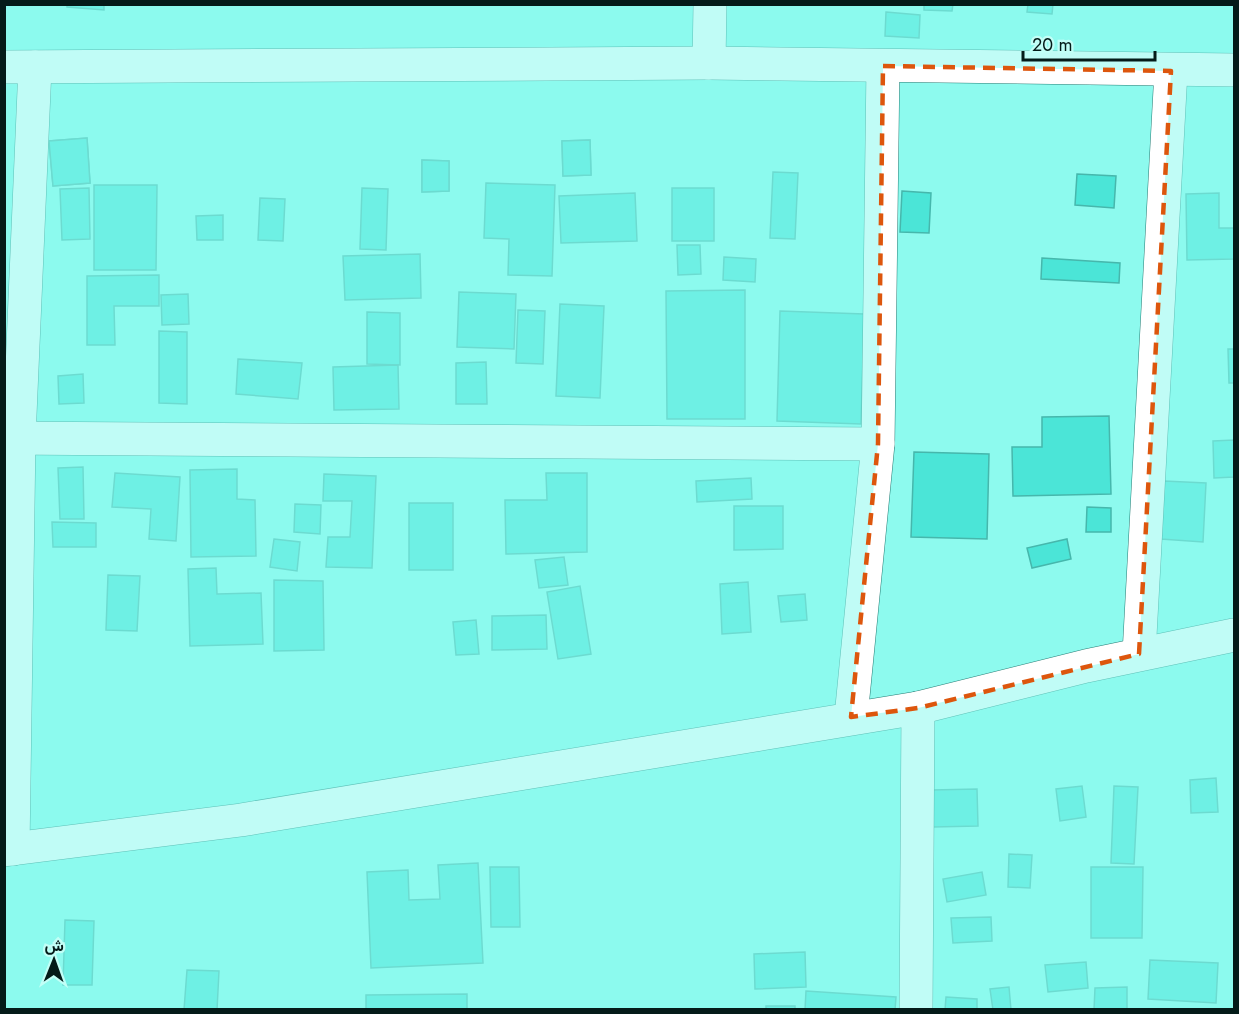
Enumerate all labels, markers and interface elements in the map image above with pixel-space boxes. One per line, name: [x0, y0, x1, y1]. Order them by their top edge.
scale bar: [1023, 24, 1155, 62]
text: 20 m: [1032, 32, 1072, 58]
north arrow: [24, 930, 84, 990]
text: ش: [44, 934, 64, 957]

